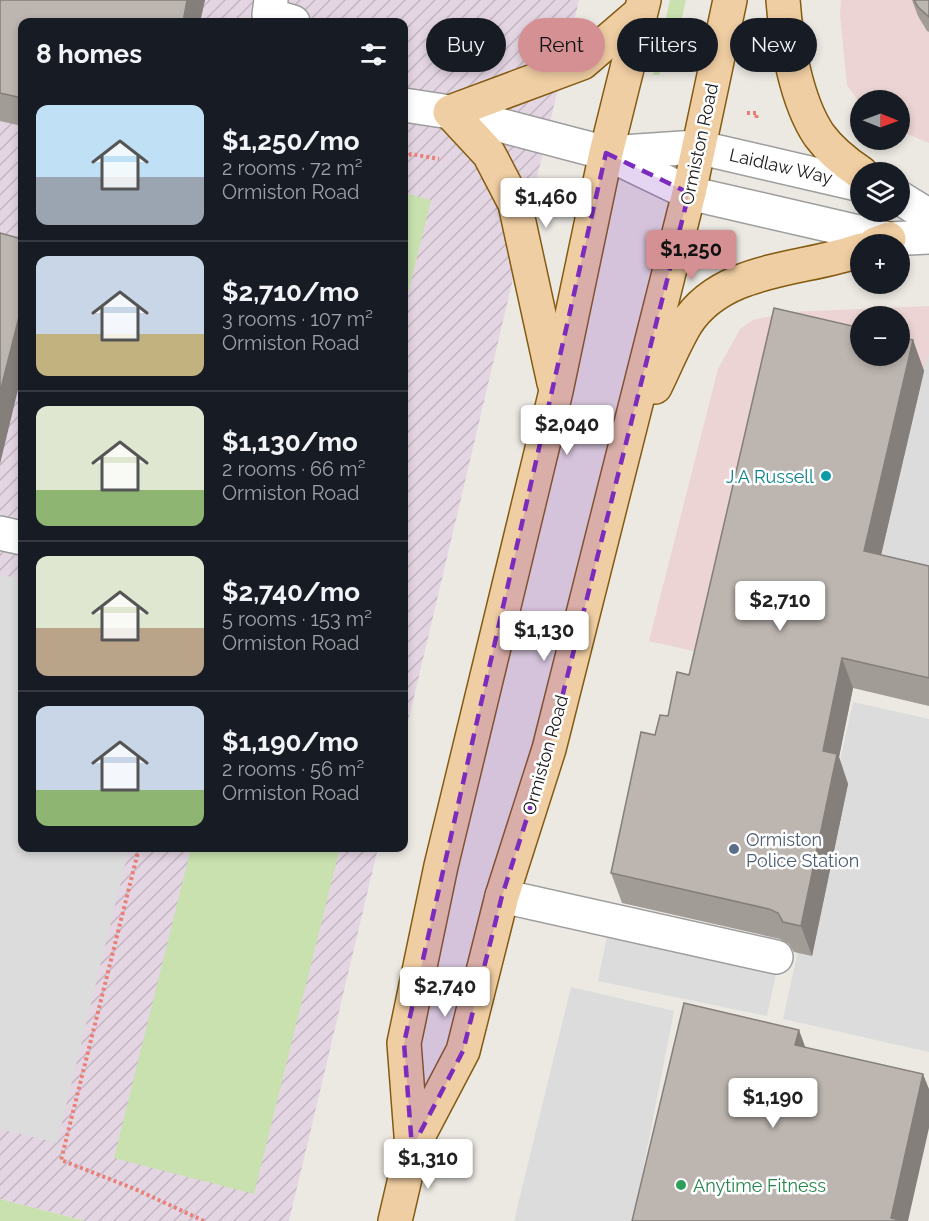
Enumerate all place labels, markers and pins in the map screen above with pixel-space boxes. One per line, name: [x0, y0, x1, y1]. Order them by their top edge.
pin: $1,460: [497, 178, 595, 229]
pin: $1,250: [642, 230, 740, 281]
pin: $2,040: [518, 405, 616, 456]
place label: J.A Russell: [726, 466, 814, 487]
marker: J.A Russell: [819, 469, 833, 483]
pin: $2,710: [731, 581, 829, 632]
pin: $1,130: [495, 611, 593, 662]
place label: Ormiston Police Station: [746, 829, 859, 871]
marker: Ormiston Police Station: [727, 842, 741, 856]
pin: $2,740: [396, 967, 494, 1018]
pin: $1,190: [724, 1078, 822, 1129]
pin: $1,310: [379, 1139, 477, 1190]
place label: Anytime Fitness: [693, 1175, 826, 1196]
marker: Anytime Fitness: [674, 1178, 688, 1192]

